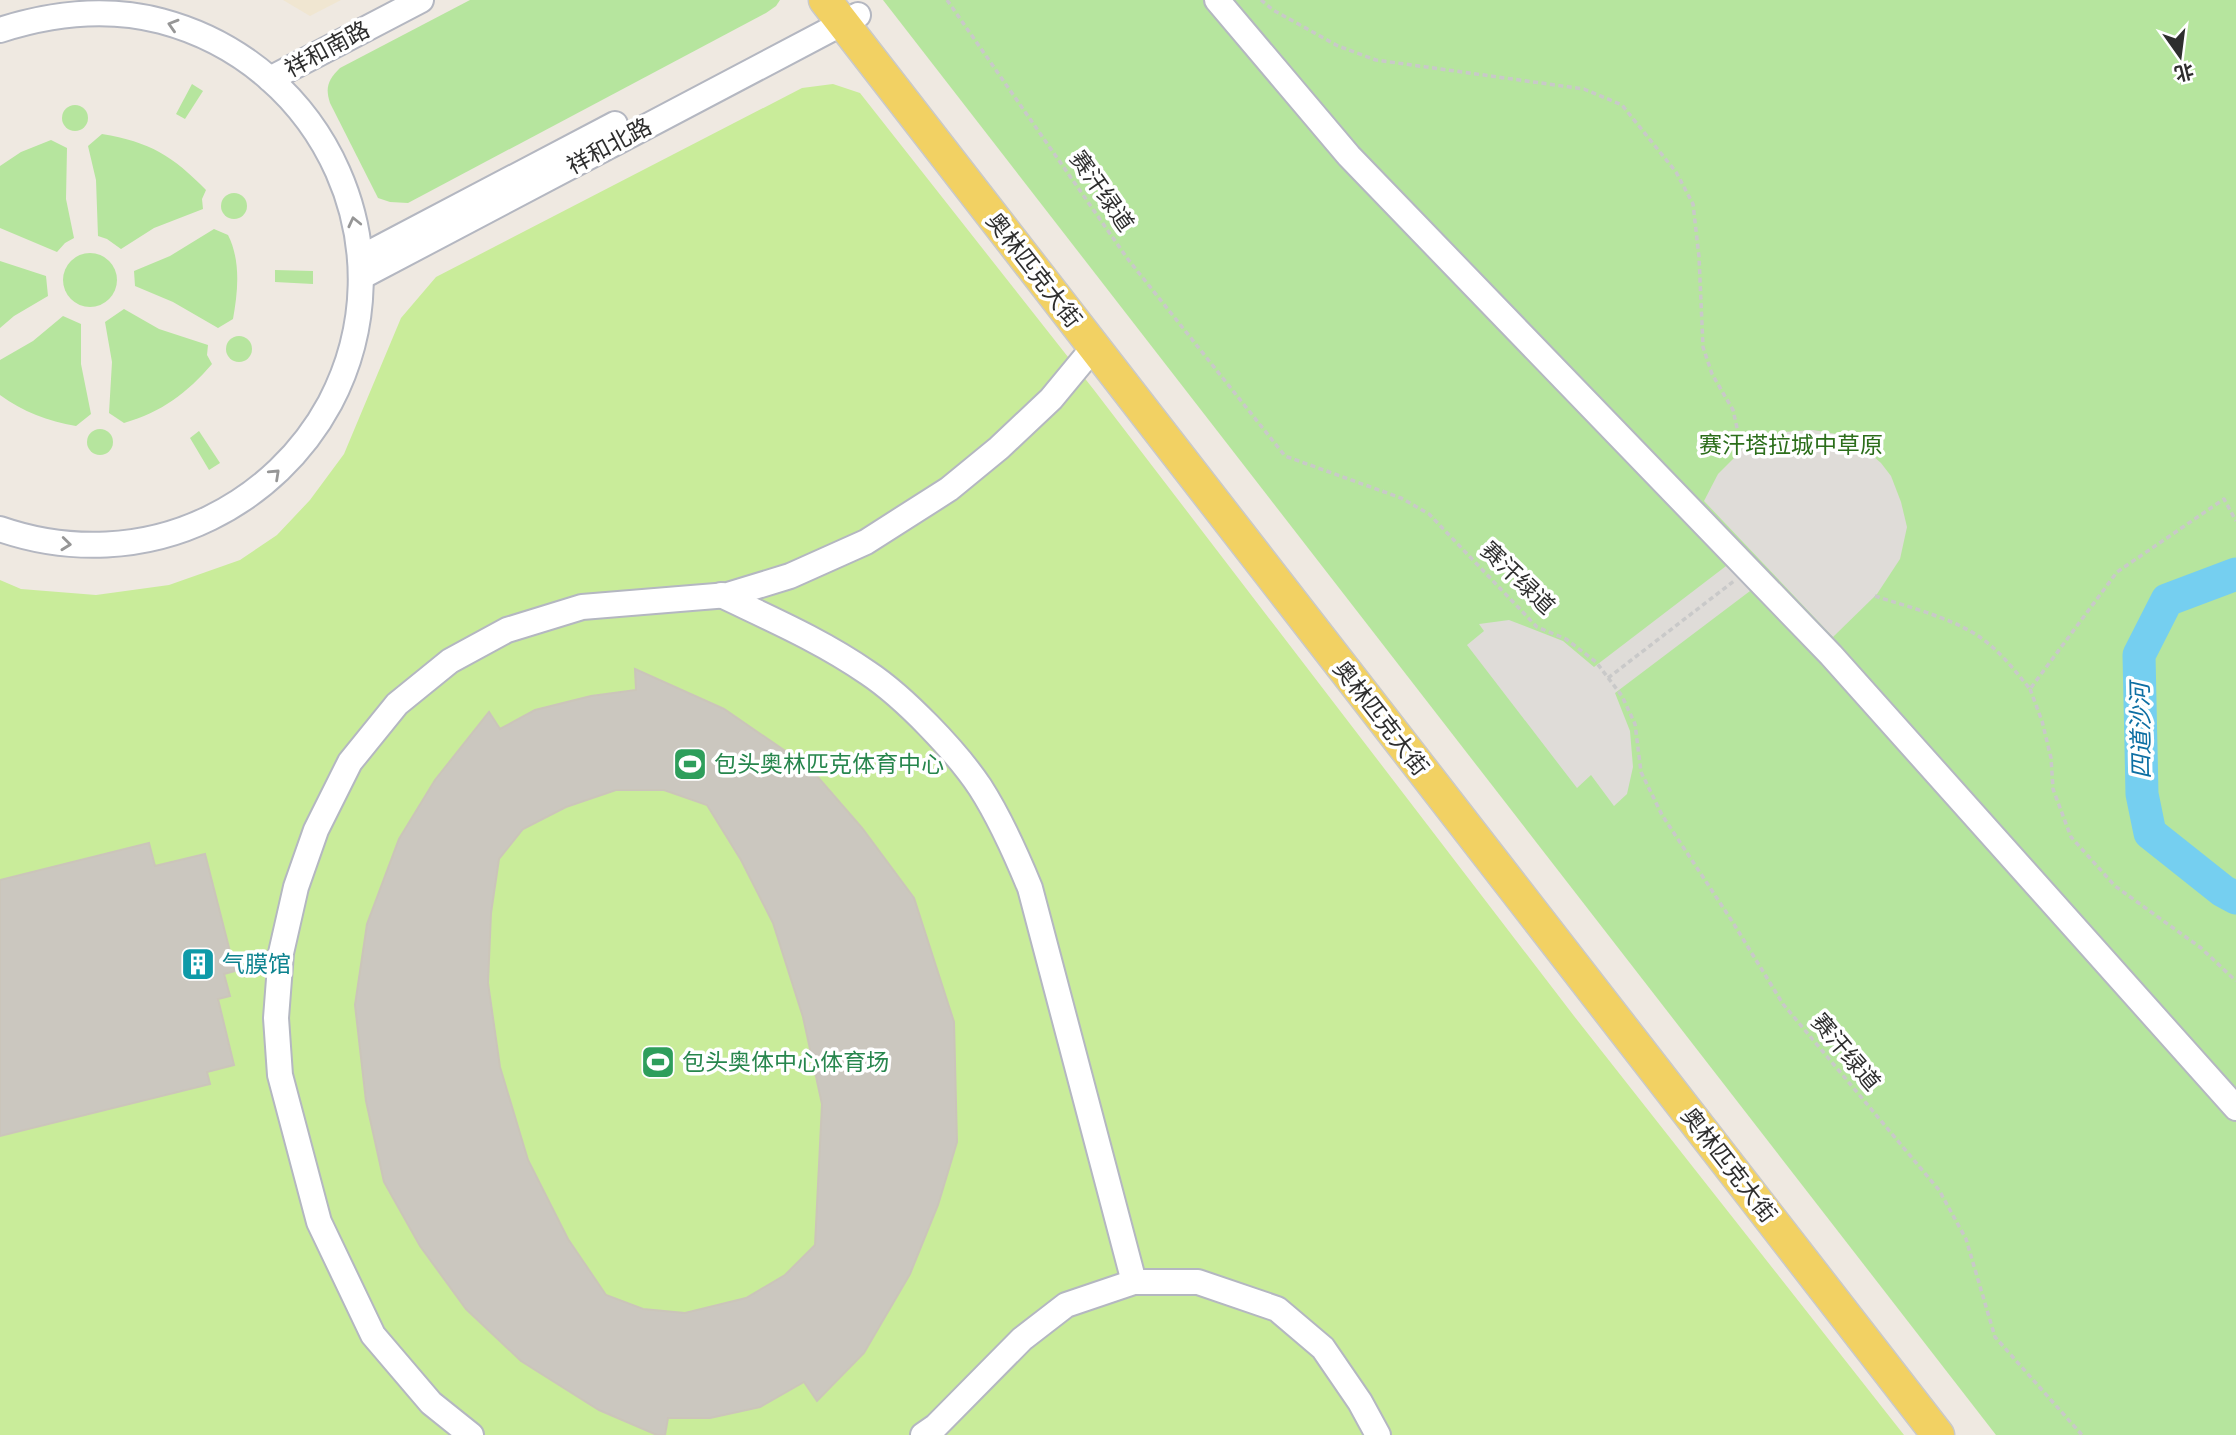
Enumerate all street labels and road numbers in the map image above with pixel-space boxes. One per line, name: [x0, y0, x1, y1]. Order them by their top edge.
street label: 祥和南路: [280, 15, 374, 83]
street label: 祥和北路: [562, 112, 656, 180]
street label: 赛汗绿道: [1064, 145, 1140, 237]
street label: 奥林匹克大街: [980, 207, 1088, 333]
street label: 赛汗绿道: [1475, 536, 1561, 620]
street label: 奥林匹克大街: [1327, 655, 1435, 781]
street label: 赛汗绿道: [1806, 1008, 1886, 1096]
street label: 奥林匹克大街: [1675, 1102, 1783, 1228]

